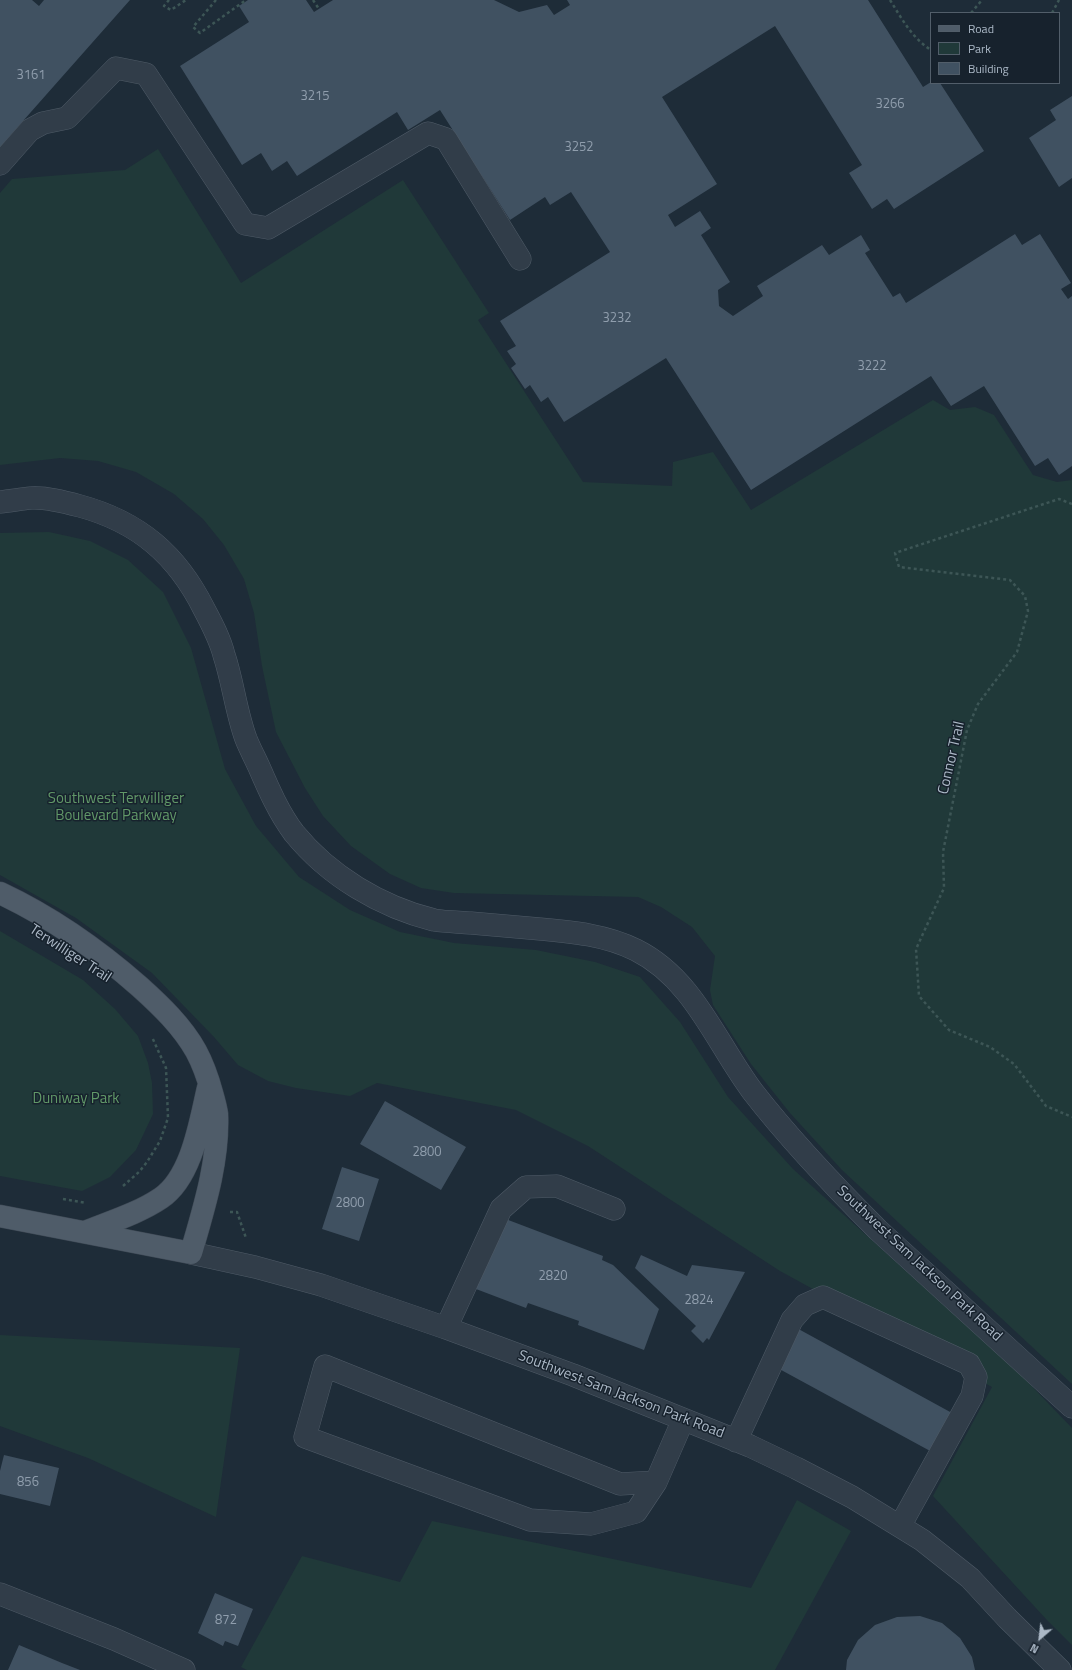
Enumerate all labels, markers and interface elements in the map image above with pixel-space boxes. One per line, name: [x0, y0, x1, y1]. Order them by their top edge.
legend: [930, 12, 1060, 84]
text: Road: [968, 19, 994, 38]
text: Park: [968, 39, 991, 58]
text: Building: [968, 59, 1009, 78]
house number: 3161: [16, 68, 46, 84]
house number: 3215: [300, 89, 330, 105]
house number: 3266: [875, 97, 905, 113]
house number: 3252: [564, 140, 594, 156]
house number: 3232: [602, 311, 632, 327]
house number: 3222: [857, 359, 887, 375]
street label: Connor Trail: [935, 720, 969, 796]
park label: Southwest Terwilliger Boulevard Parkway: [48, 790, 184, 825]
street label: Terwilliger Trail: [26, 921, 114, 987]
park label: Duniway Park: [32, 1090, 120, 1108]
house number: 2800: [412, 1145, 442, 1161]
street label: Southwest Sam Jackson Park Road: [833, 1183, 1005, 1345]
house number: 2800: [335, 1196, 365, 1212]
house number: 2820: [538, 1269, 568, 1285]
house number: 2824: [684, 1293, 714, 1309]
street label: Southwest Sam Jackson Park Road: [515, 1347, 727, 1443]
house number: 856: [17, 1475, 39, 1491]
house number: 872: [215, 1613, 237, 1629]
north arrow: [1020, 1618, 1060, 1658]
text: N: [1027, 1640, 1041, 1657]

